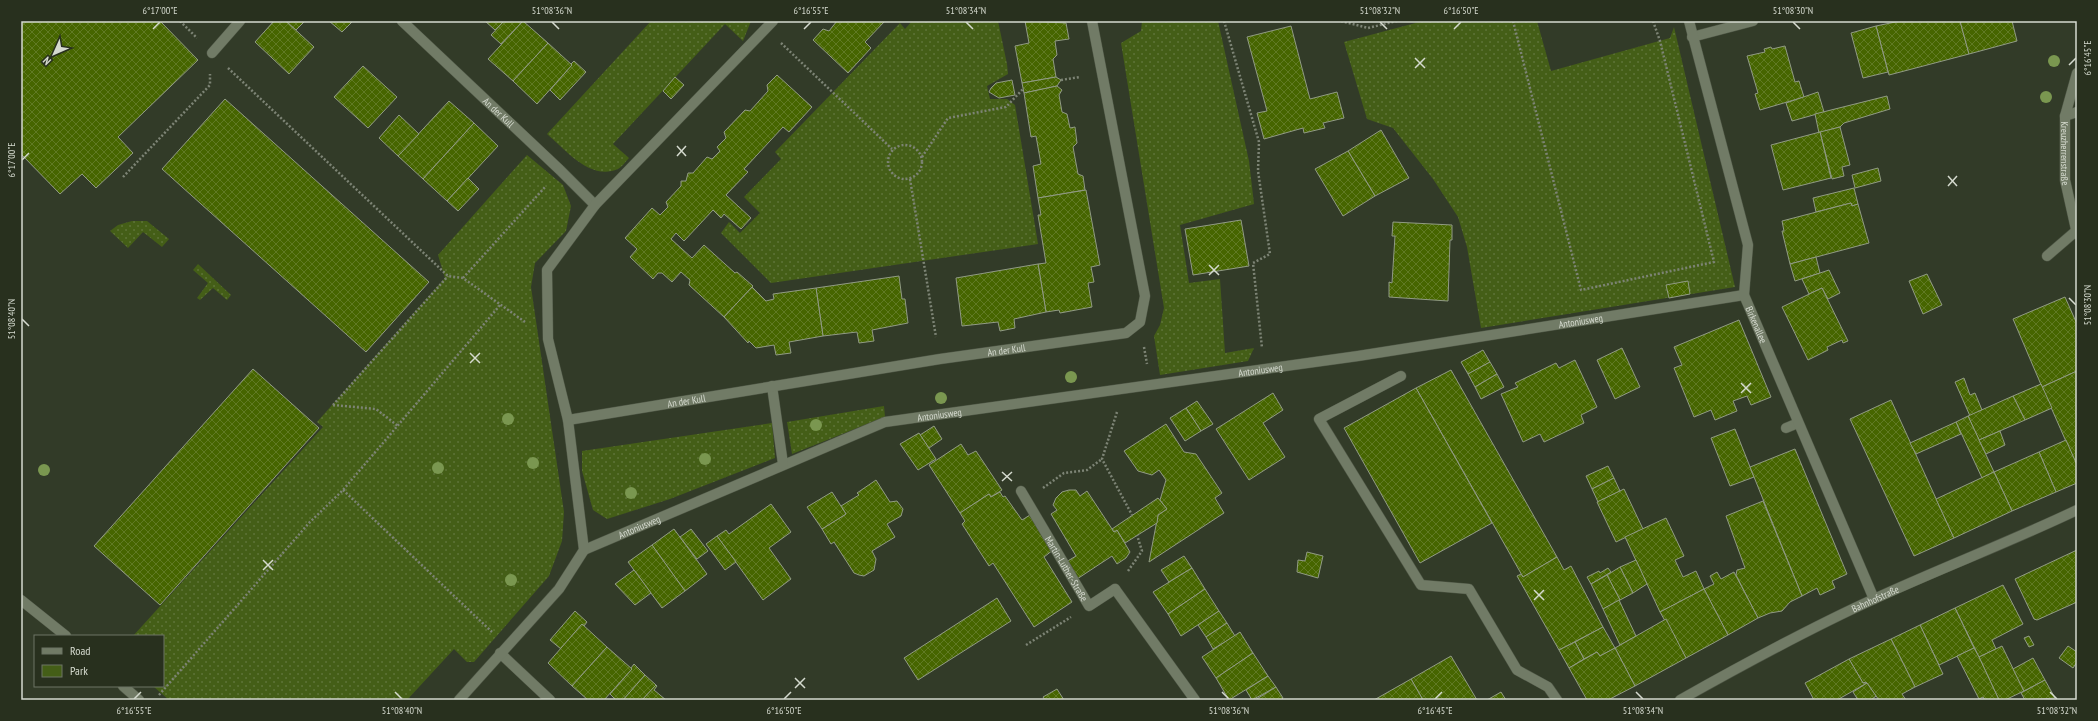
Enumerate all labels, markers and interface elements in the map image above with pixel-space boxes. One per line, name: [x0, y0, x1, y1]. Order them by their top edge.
text: 6°17'00"E: [143, 4, 177, 17]
text: 51°08'36"N: [532, 4, 572, 17]
text: 6°16'55"E: [794, 4, 828, 17]
text: 51°08'34"N: [946, 4, 986, 17]
text: 51°08'32"N: [1360, 4, 1400, 17]
text: 6°16'50"E: [1444, 4, 1478, 17]
text: 51°08'30"N: [1773, 4, 1813, 17]
north arrow: [34, 34, 74, 74]
text: 6°16'45"E: [2081, 41, 2094, 75]
text: N: [40, 54, 54, 68]
street label: An der Kull: [480, 94, 518, 131]
street label: Kreuzherrenstraße: [2059, 121, 2073, 187]
text: 6°17'00"E: [5, 143, 18, 177]
text: 51°08'30"N: [2081, 285, 2094, 325]
text: 51°08'40"N: [5, 299, 18, 339]
street label: Birkenallee: [1743, 304, 1770, 345]
street label: Antoniusweg: [1558, 311, 1604, 331]
street label: An der Kull: [986, 341, 1027, 359]
street label: Antoniusweg: [1237, 360, 1283, 379]
street label: An der Kull: [666, 391, 707, 410]
street label: Antoniusweg: [916, 405, 962, 424]
street label: Antoniusweg: [616, 512, 662, 541]
street label: Martin-Luther-Straße: [1042, 533, 1091, 604]
street label: Bahnhofstraße: [1849, 582, 1901, 615]
legend: [34, 635, 164, 687]
text: Road: [70, 643, 90, 658]
text: Park: [70, 663, 88, 678]
text: 6°16'55"E: [117, 704, 151, 717]
text: 51°08'40"N: [382, 704, 422, 717]
text: 6°16'50"E: [767, 704, 801, 717]
text: 51°08'36"N: [1209, 704, 1249, 717]
text: 6°16'45"E: [1418, 704, 1452, 717]
text: 51°08'34"N: [1623, 704, 1663, 717]
text: 51°08'32"N: [2037, 704, 2077, 717]

